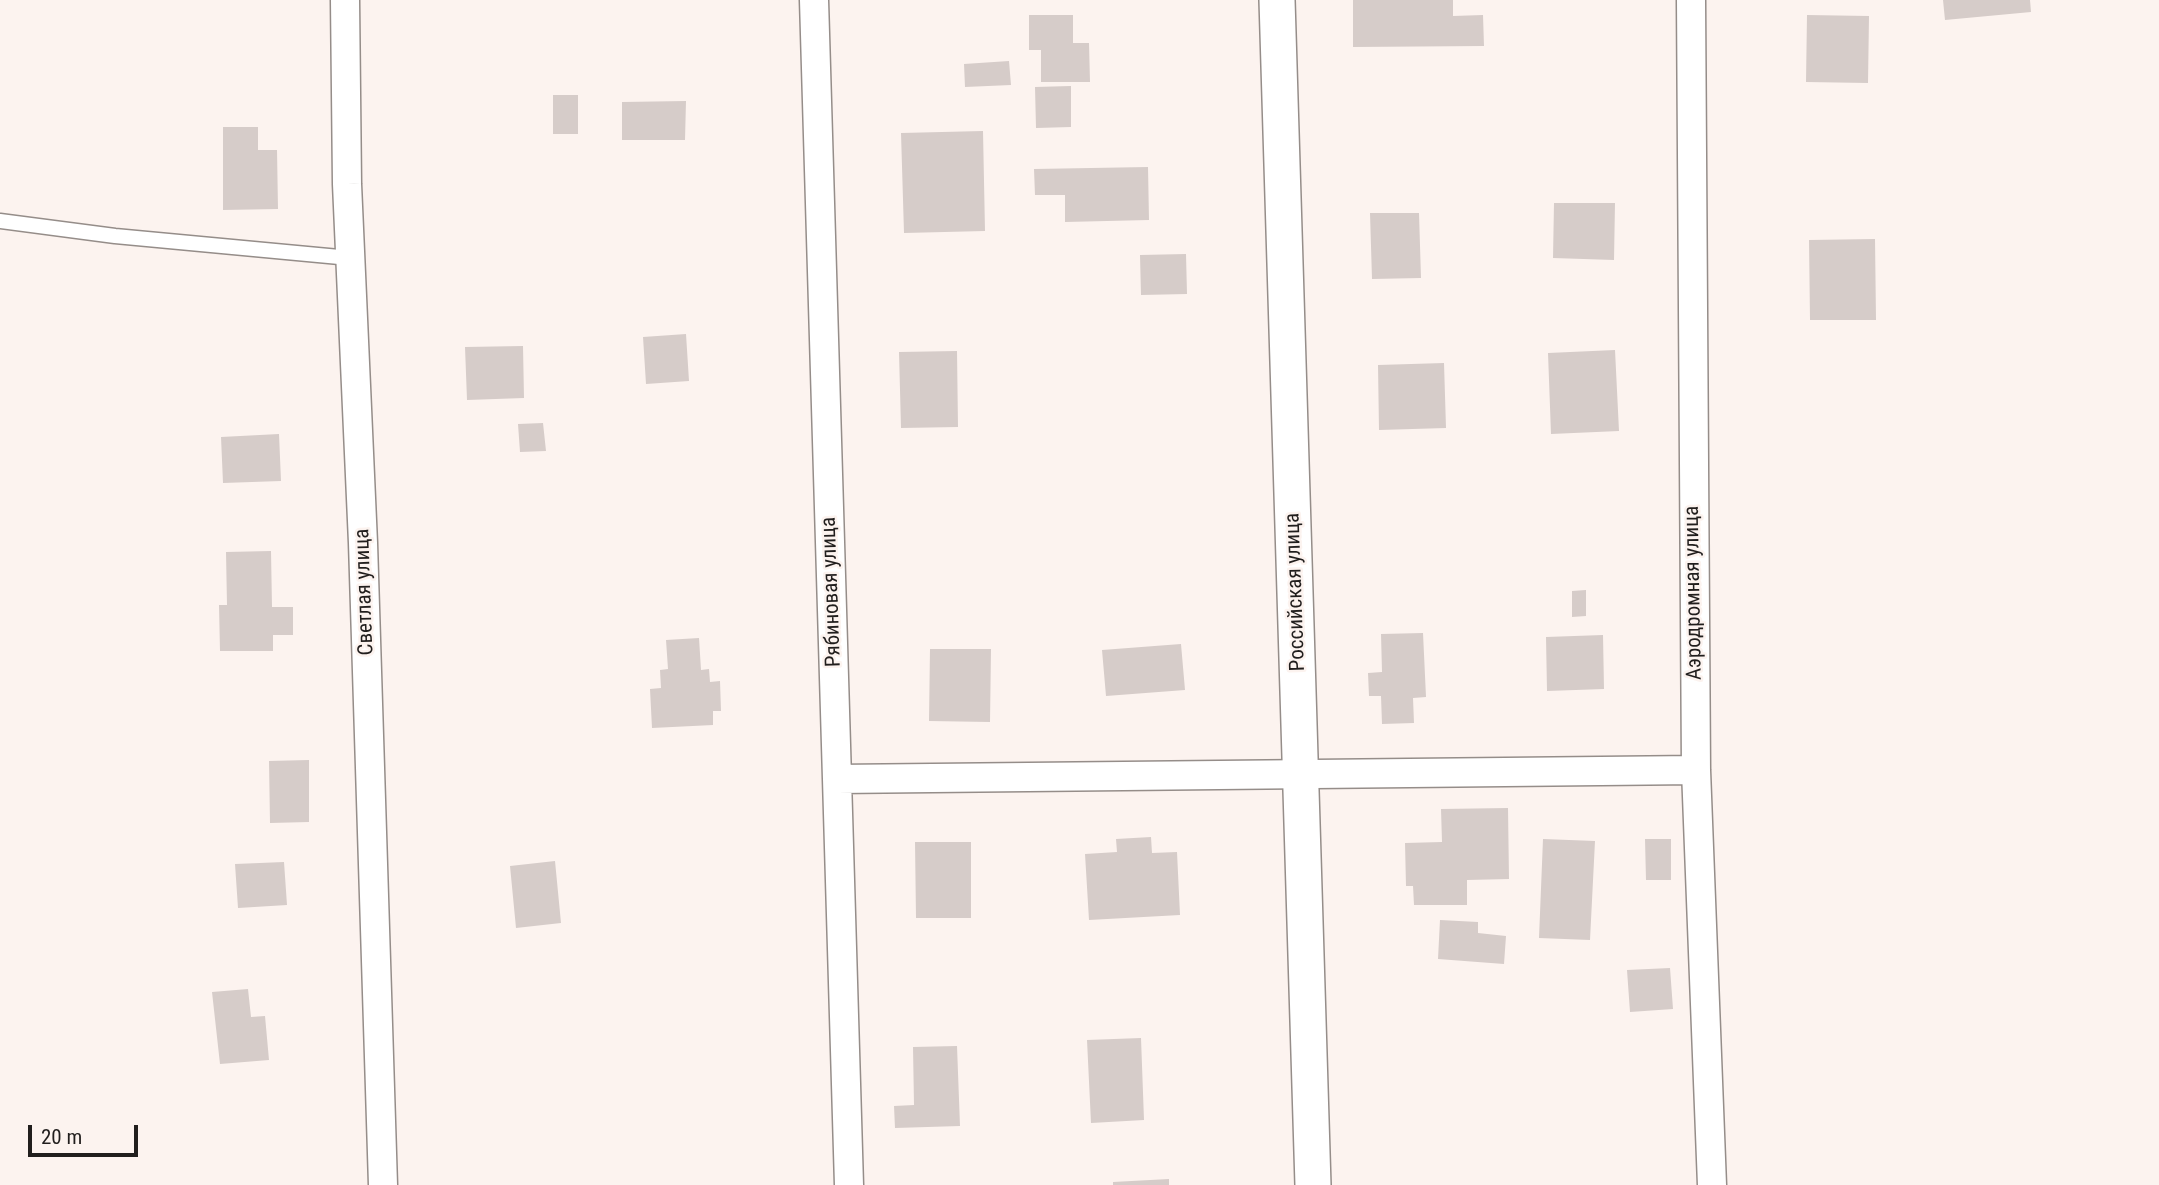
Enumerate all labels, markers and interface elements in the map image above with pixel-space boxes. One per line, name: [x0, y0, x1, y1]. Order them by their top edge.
street label: Аэродромная улица: [1680, 506, 1708, 680]
street label: Российская улица: [1281, 512, 1311, 672]
street label: Рябиновая улица: [817, 517, 847, 667]
street label: Светлая улица: [350, 528, 380, 656]
scale bar: [32, 1112, 142, 1156]
text: 20 m: [41, 1125, 82, 1149]

